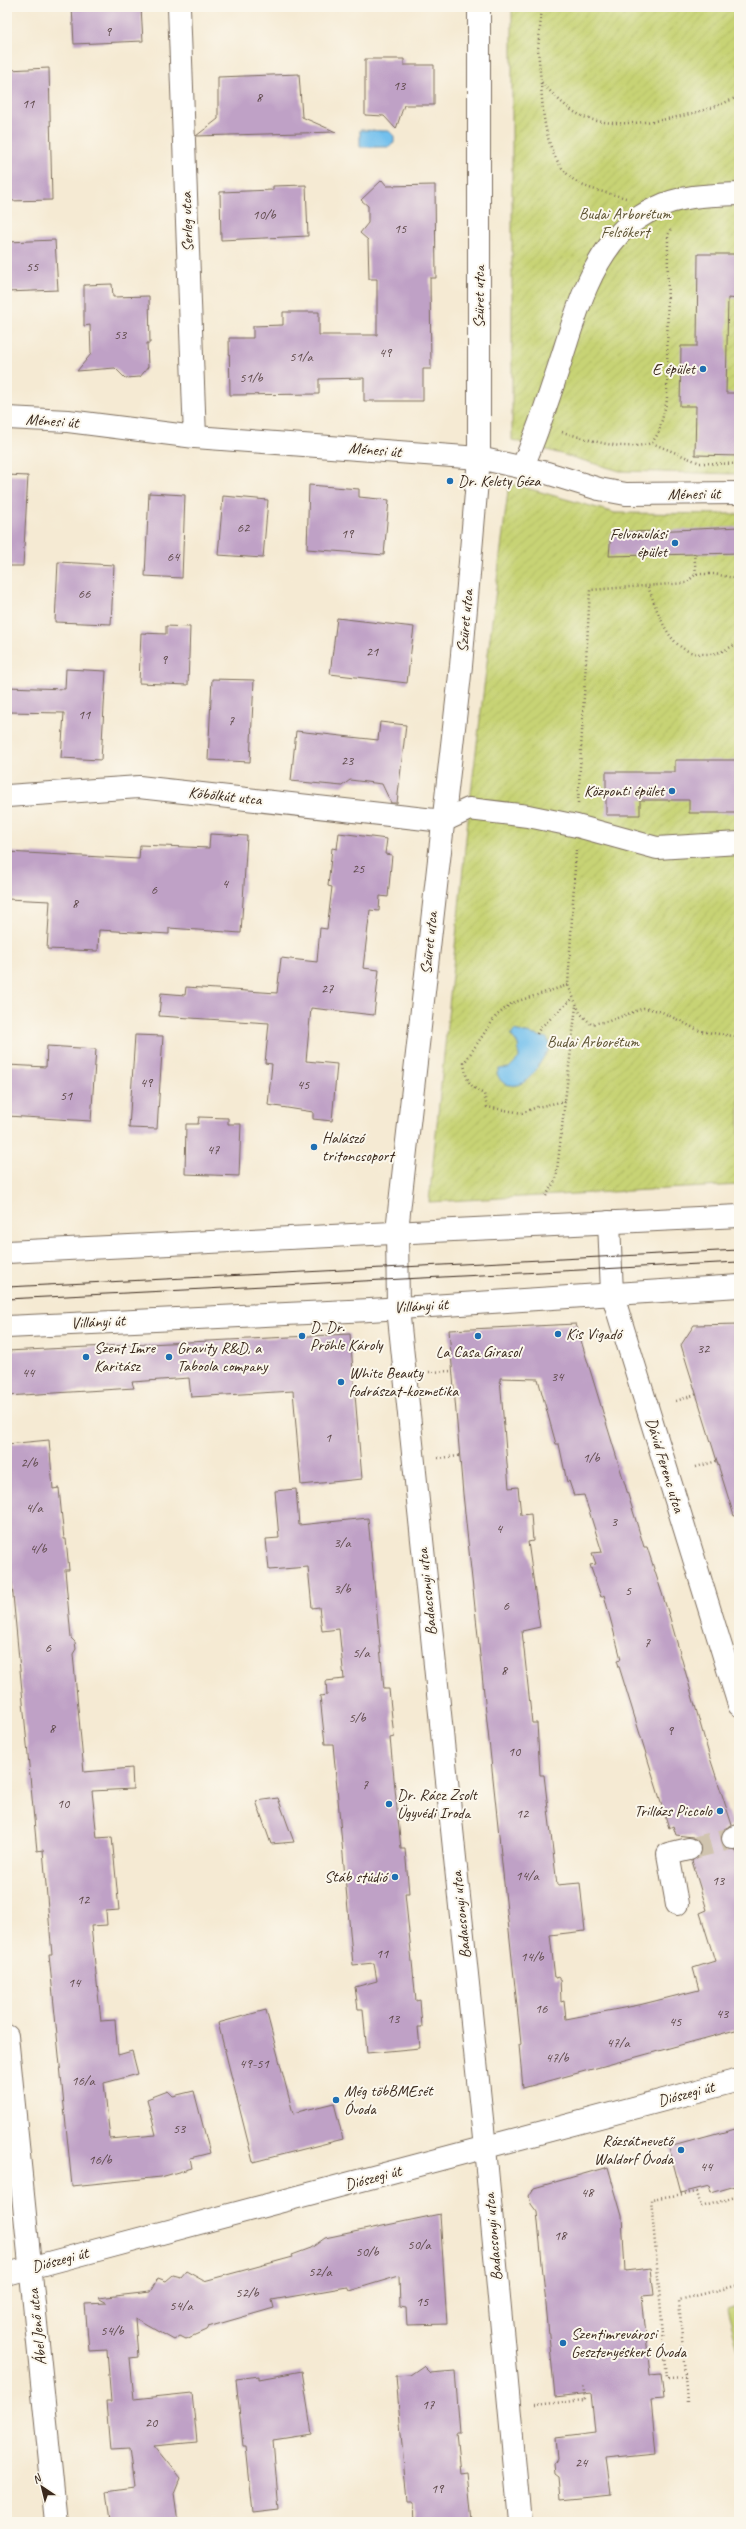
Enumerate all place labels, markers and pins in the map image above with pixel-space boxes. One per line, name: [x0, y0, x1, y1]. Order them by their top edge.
place label: E épület: [652, 359, 697, 379]
marker: E épület: [698, 364, 708, 374]
place label: Dr. Kelety Géza: [458, 471, 541, 491]
marker: Dr. Kelety Géza: [445, 476, 455, 486]
place label: Felvonulási épület: [610, 524, 669, 562]
marker: Felvonulási épület: [670, 538, 680, 548]
place label: Központi épület: [584, 781, 666, 801]
marker: Központi épület: [667, 786, 677, 796]
place label: Halászó tritoncsoport: [322, 1128, 396, 1166]
marker: Halászó tritoncsoport: [309, 1142, 319, 1152]
place label: D. Dr. Pröhle Károly: [310, 1317, 384, 1355]
place label: Kis Vigadó: [566, 1324, 624, 1344]
marker: Kis Vigadó: [553, 1329, 563, 1339]
marker: D. Dr. Pröhle Károly: [297, 1331, 307, 1341]
marker: La Casa Girasol: [473, 1331, 483, 1341]
place label: Szent Imre Karitász: [94, 1338, 157, 1376]
place label: Gravity R&D, a Taboola company: [177, 1338, 269, 1376]
place label: La Casa Girasol: [436, 1342, 524, 1362]
marker: Szent Imre Karitász: [81, 1352, 91, 1362]
marker: Gravity R&D, a Taboola company: [164, 1352, 174, 1362]
place label: White Beauty fodrászat-kozmetika: [349, 1363, 459, 1401]
marker: White Beauty fodrászat-kozmetika: [336, 1377, 346, 1387]
place label: Dr. Rácz Zsolt Ügyvédi Iroda: [397, 1785, 479, 1823]
marker: Dr. Rácz Zsolt Ügyvédi Iroda: [384, 1799, 394, 1809]
place label: Trillázs Piccolo: [634, 1801, 713, 1821]
marker: Trillázs Piccolo: [715, 1806, 725, 1816]
place label: Stáb stúdió: [324, 1867, 389, 1887]
marker: Stáb stúdió: [390, 1872, 400, 1882]
place label: Még töbBMEsét Óvoda: [344, 2081, 434, 2119]
marker: Még töbBMEsét Óvoda: [331, 2095, 341, 2105]
place label: Rózsátnevető Waldorf Óvoda: [594, 2131, 675, 2169]
marker: Rózsátnevető Waldorf Óvoda: [676, 2145, 686, 2155]
place label: Szentimrevárosi Gesztenyéskert Óvoda: [571, 2324, 687, 2362]
marker: Szentimrevárosi Gesztenyéskert Óvoda: [558, 2338, 568, 2348]

